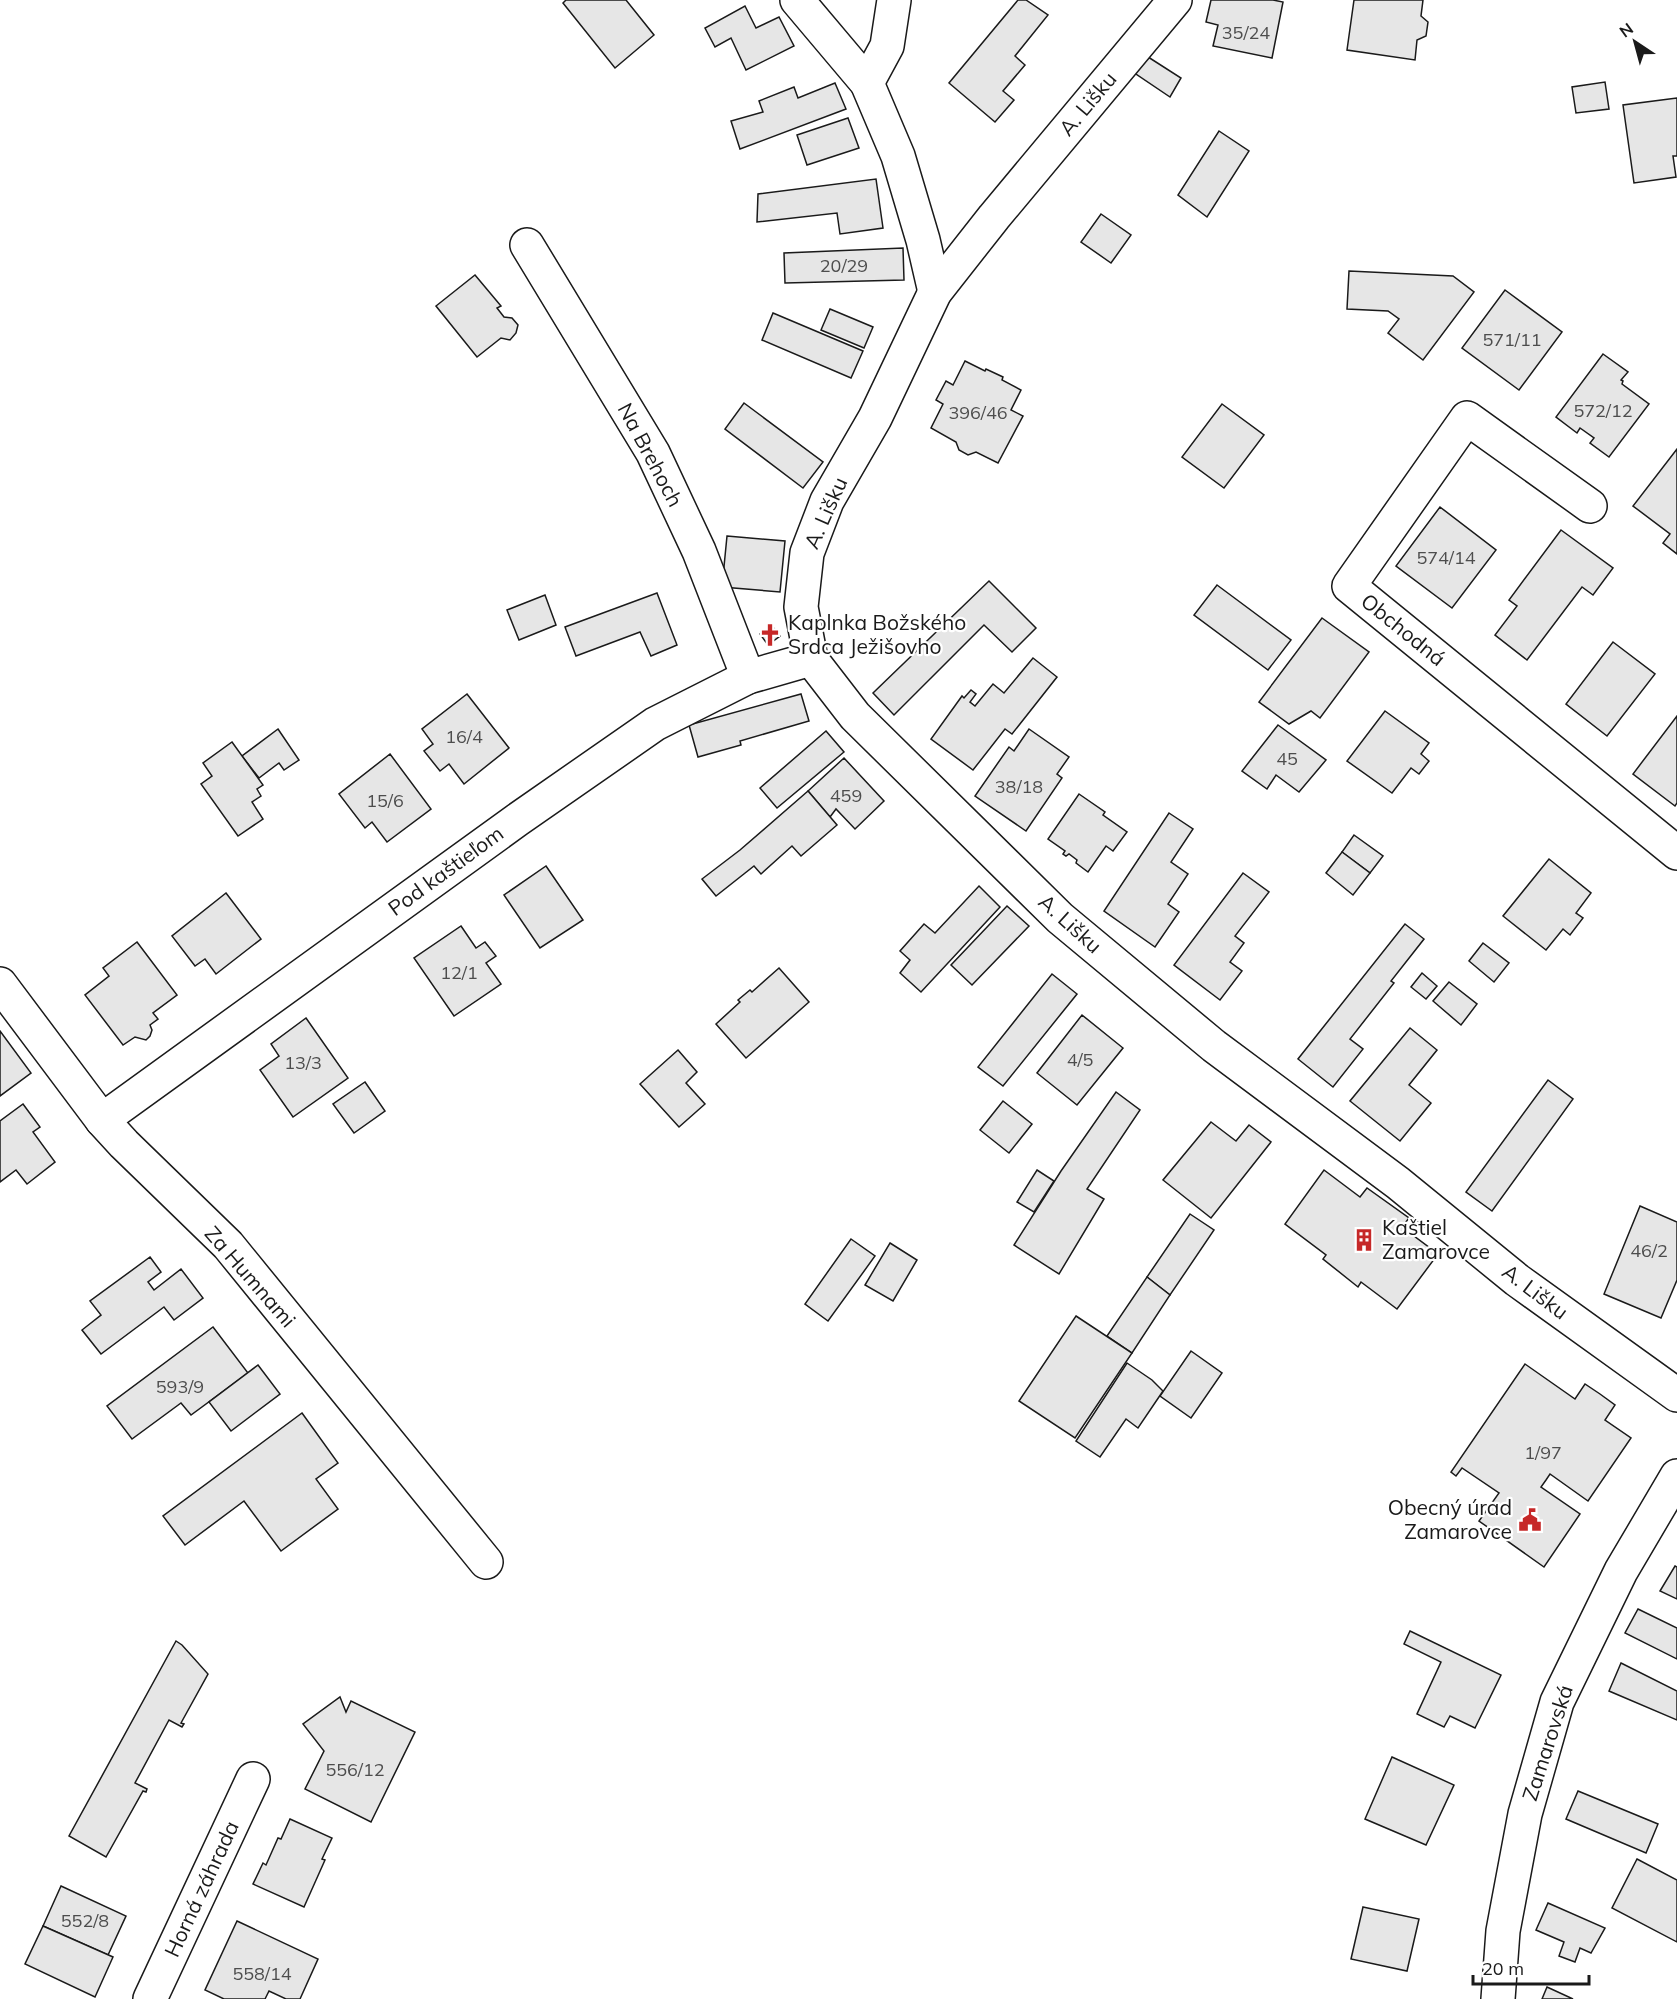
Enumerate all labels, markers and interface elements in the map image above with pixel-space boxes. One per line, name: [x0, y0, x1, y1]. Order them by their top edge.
north arrow: [1605, 12, 1665, 72]
text: N: [1615, 18, 1637, 42]
house number: 35/24: [1222, 21, 1270, 44]
street label: A. Lišku: [1053, 66, 1122, 141]
house number: 20/29: [820, 254, 868, 277]
house number: 571/11: [1482, 328, 1542, 351]
street label: Na Brehoch: [613, 398, 689, 511]
house number: 572/12: [1573, 399, 1633, 422]
house number: 396/46: [948, 401, 1008, 424]
street label: A. Lišku: [798, 473, 852, 553]
house number: 574/14: [1416, 546, 1476, 569]
street label: Obchodná: [1356, 587, 1451, 671]
place label: Kaplnka Božského Srdca Ježišovho: [788, 609, 966, 659]
church icon: Kaplnka Božského Srdca Ježišovho: [757, 622, 783, 648]
house number: 16/4: [445, 725, 483, 748]
house number: 45: [1276, 747, 1298, 770]
house number: 38/18: [995, 775, 1043, 798]
house number: 459: [830, 784, 862, 807]
house number: 15/6: [366, 789, 404, 812]
street label: Pod kaštieľom: [383, 820, 508, 921]
street label: A. Lišku: [1034, 888, 1108, 958]
house number: 12/1: [440, 961, 478, 984]
house number: 4/5: [1067, 1048, 1094, 1071]
house number: 13/3: [284, 1051, 322, 1074]
place label: Kaštiel Zamarovce: [1382, 1214, 1490, 1264]
street label: Za Humnami: [200, 1221, 302, 1332]
building icon: Kaštiel Zamarovce: [1351, 1227, 1377, 1253]
house number: 46/2: [1630, 1239, 1668, 1262]
street label: A. Lišku: [1497, 1258, 1574, 1324]
house number: 593/9: [156, 1375, 204, 1398]
house number: 1/97: [1524, 1441, 1562, 1464]
place label: Obecný úrad Zamarovce: [1388, 1494, 1512, 1544]
public building icon: Obecný úrad Zamarovce: [1517, 1507, 1543, 1533]
street label: Zamarovská: [1516, 1682, 1578, 1804]
house number: 556/12: [325, 1758, 385, 1781]
street label: Horná záhrada: [158, 1816, 244, 1961]
house number: 552/8: [61, 1909, 109, 1932]
scale bar: [1473, 1948, 1588, 1986]
text: 20 m: [1482, 1957, 1524, 1980]
house number: 558/14: [232, 1962, 292, 1985]

